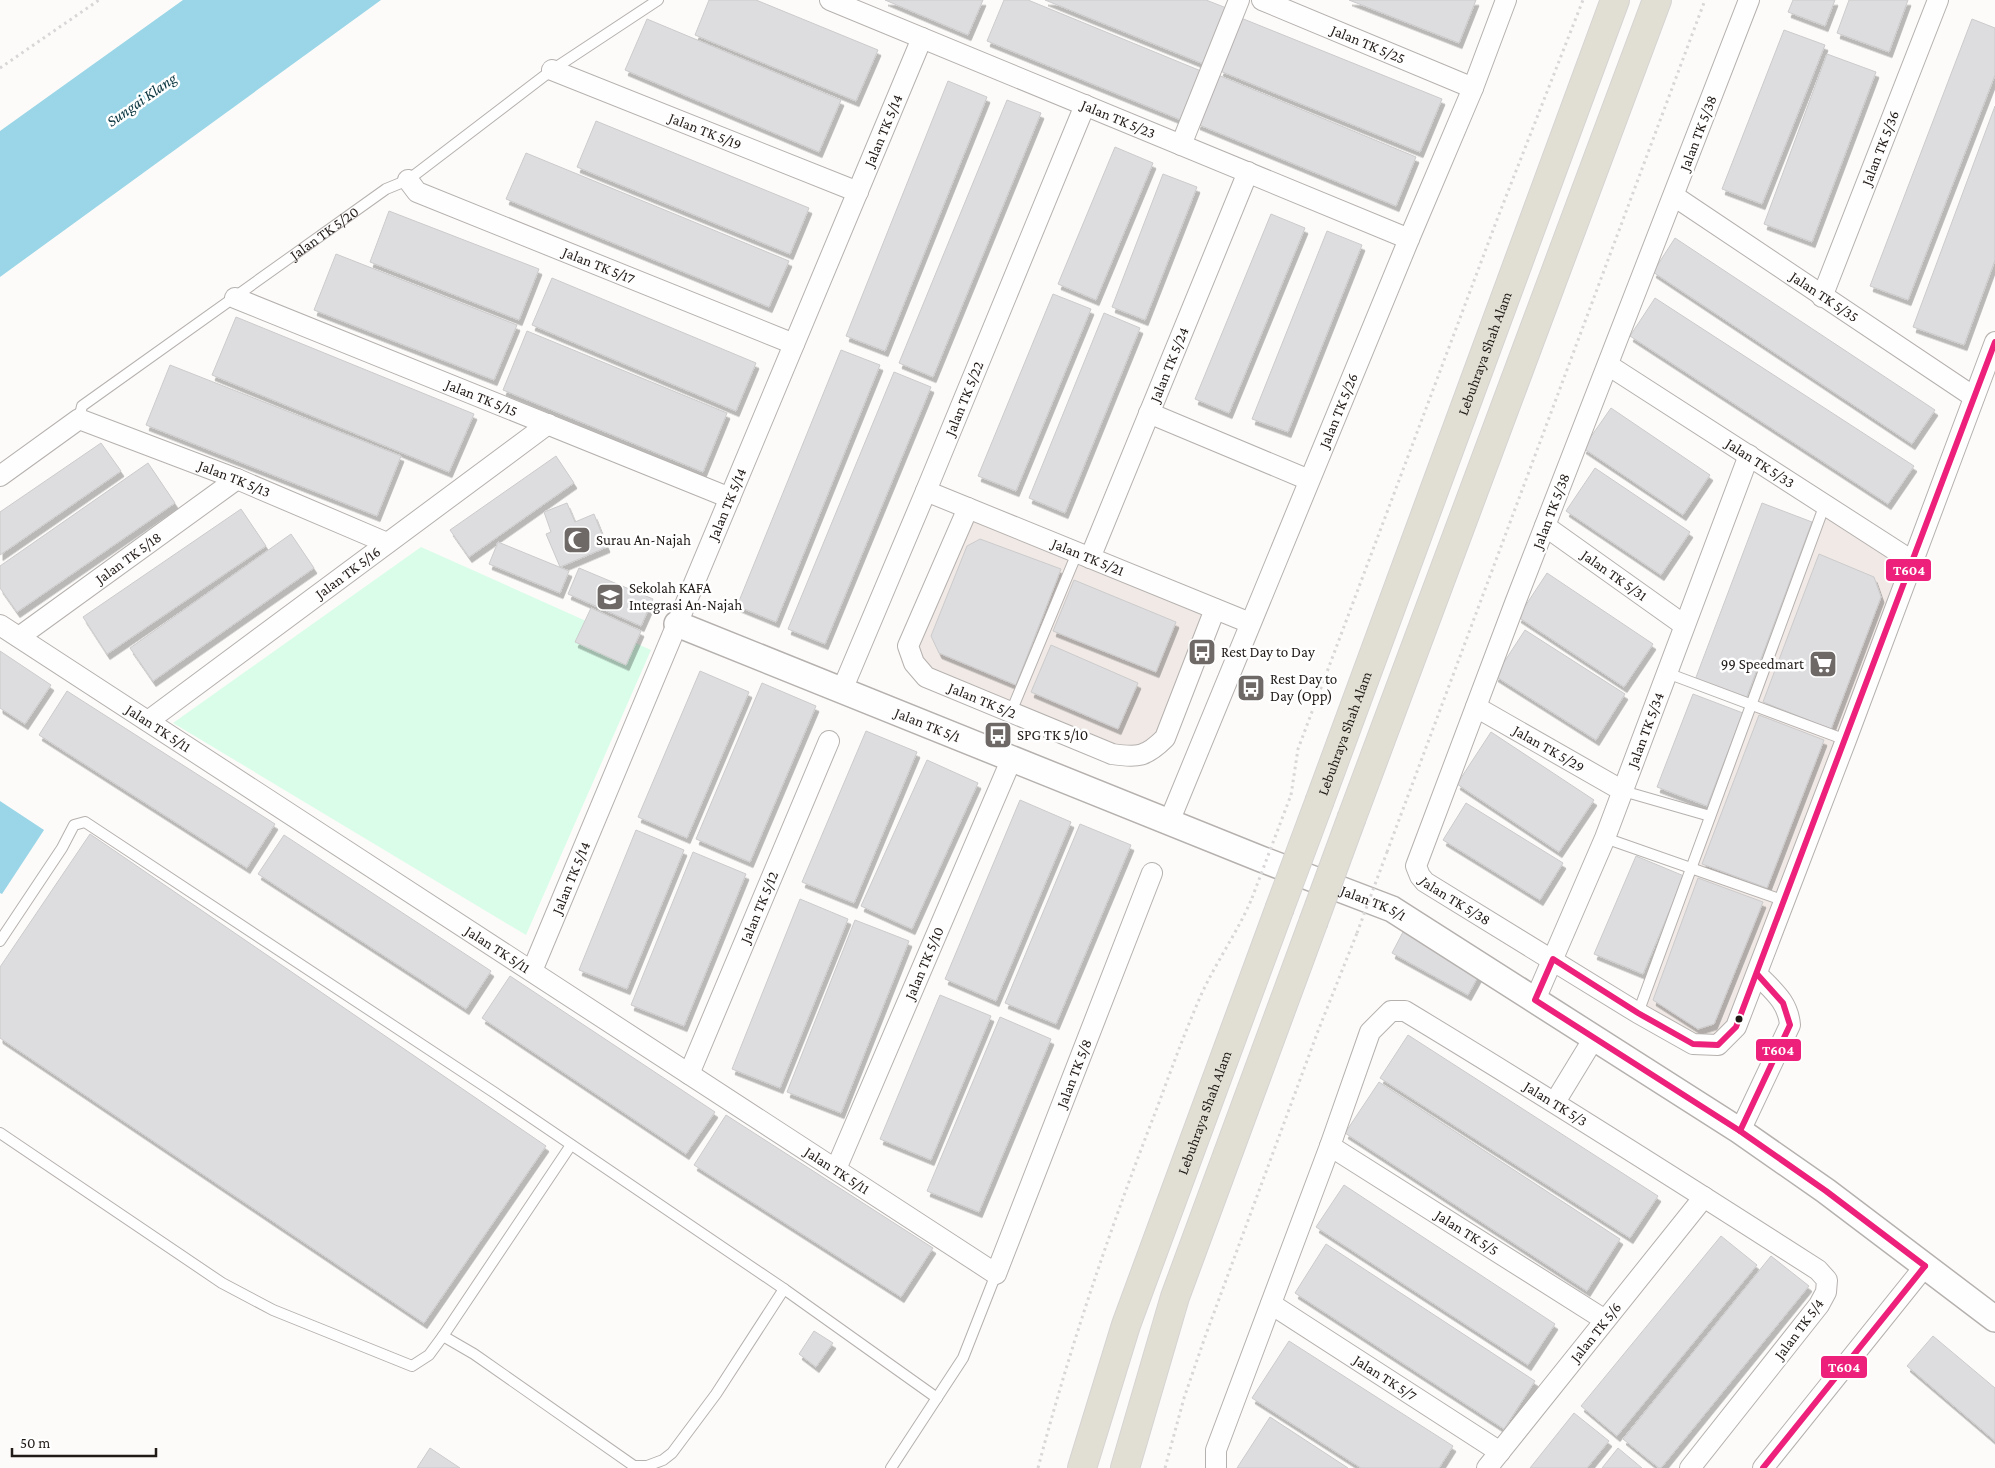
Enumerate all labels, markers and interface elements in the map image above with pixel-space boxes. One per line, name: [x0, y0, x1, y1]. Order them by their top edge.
street label: Jalan TK 5/25: [1326, 21, 1408, 67]
water label: Sungai Klang: [103, 69, 181, 130]
street label: Jalan TK 5/14: [860, 92, 906, 171]
street label: Jalan TK 5/38: [1676, 93, 1721, 175]
street label: Jalan TK 5/23: [1077, 96, 1158, 141]
street label: Jalan TK 5/36: [1858, 108, 1902, 190]
street label: Jalan TK 5/19: [664, 109, 744, 153]
street label: Jalan TK 5/20: [285, 203, 362, 265]
street label: Jalan TK 5/17: [558, 243, 637, 287]
street label: Jalan TK 5/35: [1785, 267, 1861, 325]
street label: Lebuhraya Shah Alam: [1455, 289, 1515, 417]
street label: Jalan TK 5/24: [1146, 325, 1192, 407]
street label: Jalan TK 5/22: [941, 359, 986, 440]
street label: Jalan TK 5/26: [1315, 371, 1361, 452]
street label: Jalan TK 5/15: [441, 375, 520, 419]
street label: Jalan TK 5/33: [1721, 434, 1797, 491]
street label: Jalan TK 5/13: [194, 456, 273, 500]
street label: Jalan TK 5/14: [704, 466, 749, 545]
street label: Jalan TK 5/38: [1529, 471, 1574, 553]
mosque icon: Surau An-Najah: [562, 525, 592, 555]
street label: Jalan TK 5/18: [91, 529, 164, 589]
place label: Surau An-Najah: [596, 532, 691, 549]
street label: Jalan TK 5/21: [1047, 534, 1127, 579]
street label: Jalan TK 5/16: [311, 543, 384, 604]
street label: Jalan TK 5/31: [1576, 545, 1650, 604]
line badge: T604: [1885, 558, 1932, 582]
text: T604: [1893, 562, 1925, 578]
place label: Sekolah KAFA Integrasi An-Najah: [629, 580, 742, 614]
school or university icon: Sekolah KAFA Integrasi An-Najah: [595, 582, 625, 612]
bus stop icon: Rest Day to Day: [1187, 637, 1217, 667]
place label: Rest Day to Day: [1221, 644, 1315, 661]
supermarket icon: 99 Speedmart: [1808, 649, 1838, 679]
place label: 99 Speedmart: [1721, 656, 1805, 673]
street label: Lebuhraya Shah Alam: [1314, 669, 1375, 797]
place label: Rest Day to Day (Opp): [1270, 671, 1337, 705]
bus stop icon: Rest Day to Day (Opp): [1236, 673, 1266, 703]
street label: Jalan TK 5/2: [944, 678, 1019, 721]
street label: Jalan TK 5/34: [1624, 690, 1667, 772]
street label: Jalan TK 5/11: [121, 700, 194, 755]
street label: Jalan TK 5/1: [890, 704, 963, 745]
bus stop icon: SPG TK 5/10: [983, 720, 1013, 750]
street label: Jalan TK 5/29: [1508, 721, 1587, 775]
place label: SPG TK 5/10: [1017, 727, 1088, 743]
street label: Jalan TK 5/14: [548, 839, 593, 919]
street label: Jalan TK 5/12: [736, 869, 781, 948]
street label: Jalan TK 5/38: [1414, 872, 1493, 928]
street label: Jalan TK 5/1: [1336, 881, 1409, 924]
street label: Jalan TK 5/11: [460, 921, 533, 976]
street label: Jalan TK 5/10: [901, 924, 947, 1004]
unlabelled marker: [1734, 1014, 1744, 1024]
street label: Jalan TK 5/8: [1053, 1037, 1095, 1112]
line badge: T604: [1755, 1038, 1802, 1062]
text: T604: [1762, 1042, 1794, 1058]
street label: Lebuhraya Shah Alam: [1174, 1049, 1234, 1177]
street label: Jalan TK 5/3: [1519, 1077, 1590, 1129]
street label: Jalan TK 5/11: [799, 1142, 872, 1197]
street label: Jalan TK 5/5: [1430, 1206, 1501, 1259]
street label: Jalan TK 5/4: [1770, 1296, 1828, 1365]
street label: Jalan TK 5/6: [1566, 1299, 1624, 1367]
street label: Jalan TK 5/7: [1349, 1351, 1420, 1404]
line badge: T604: [1820, 1355, 1868, 1379]
text: T604: [1828, 1359, 1860, 1375]
scale bar: [12, 1426, 156, 1458]
text: 50 m: [20, 1435, 50, 1451]

